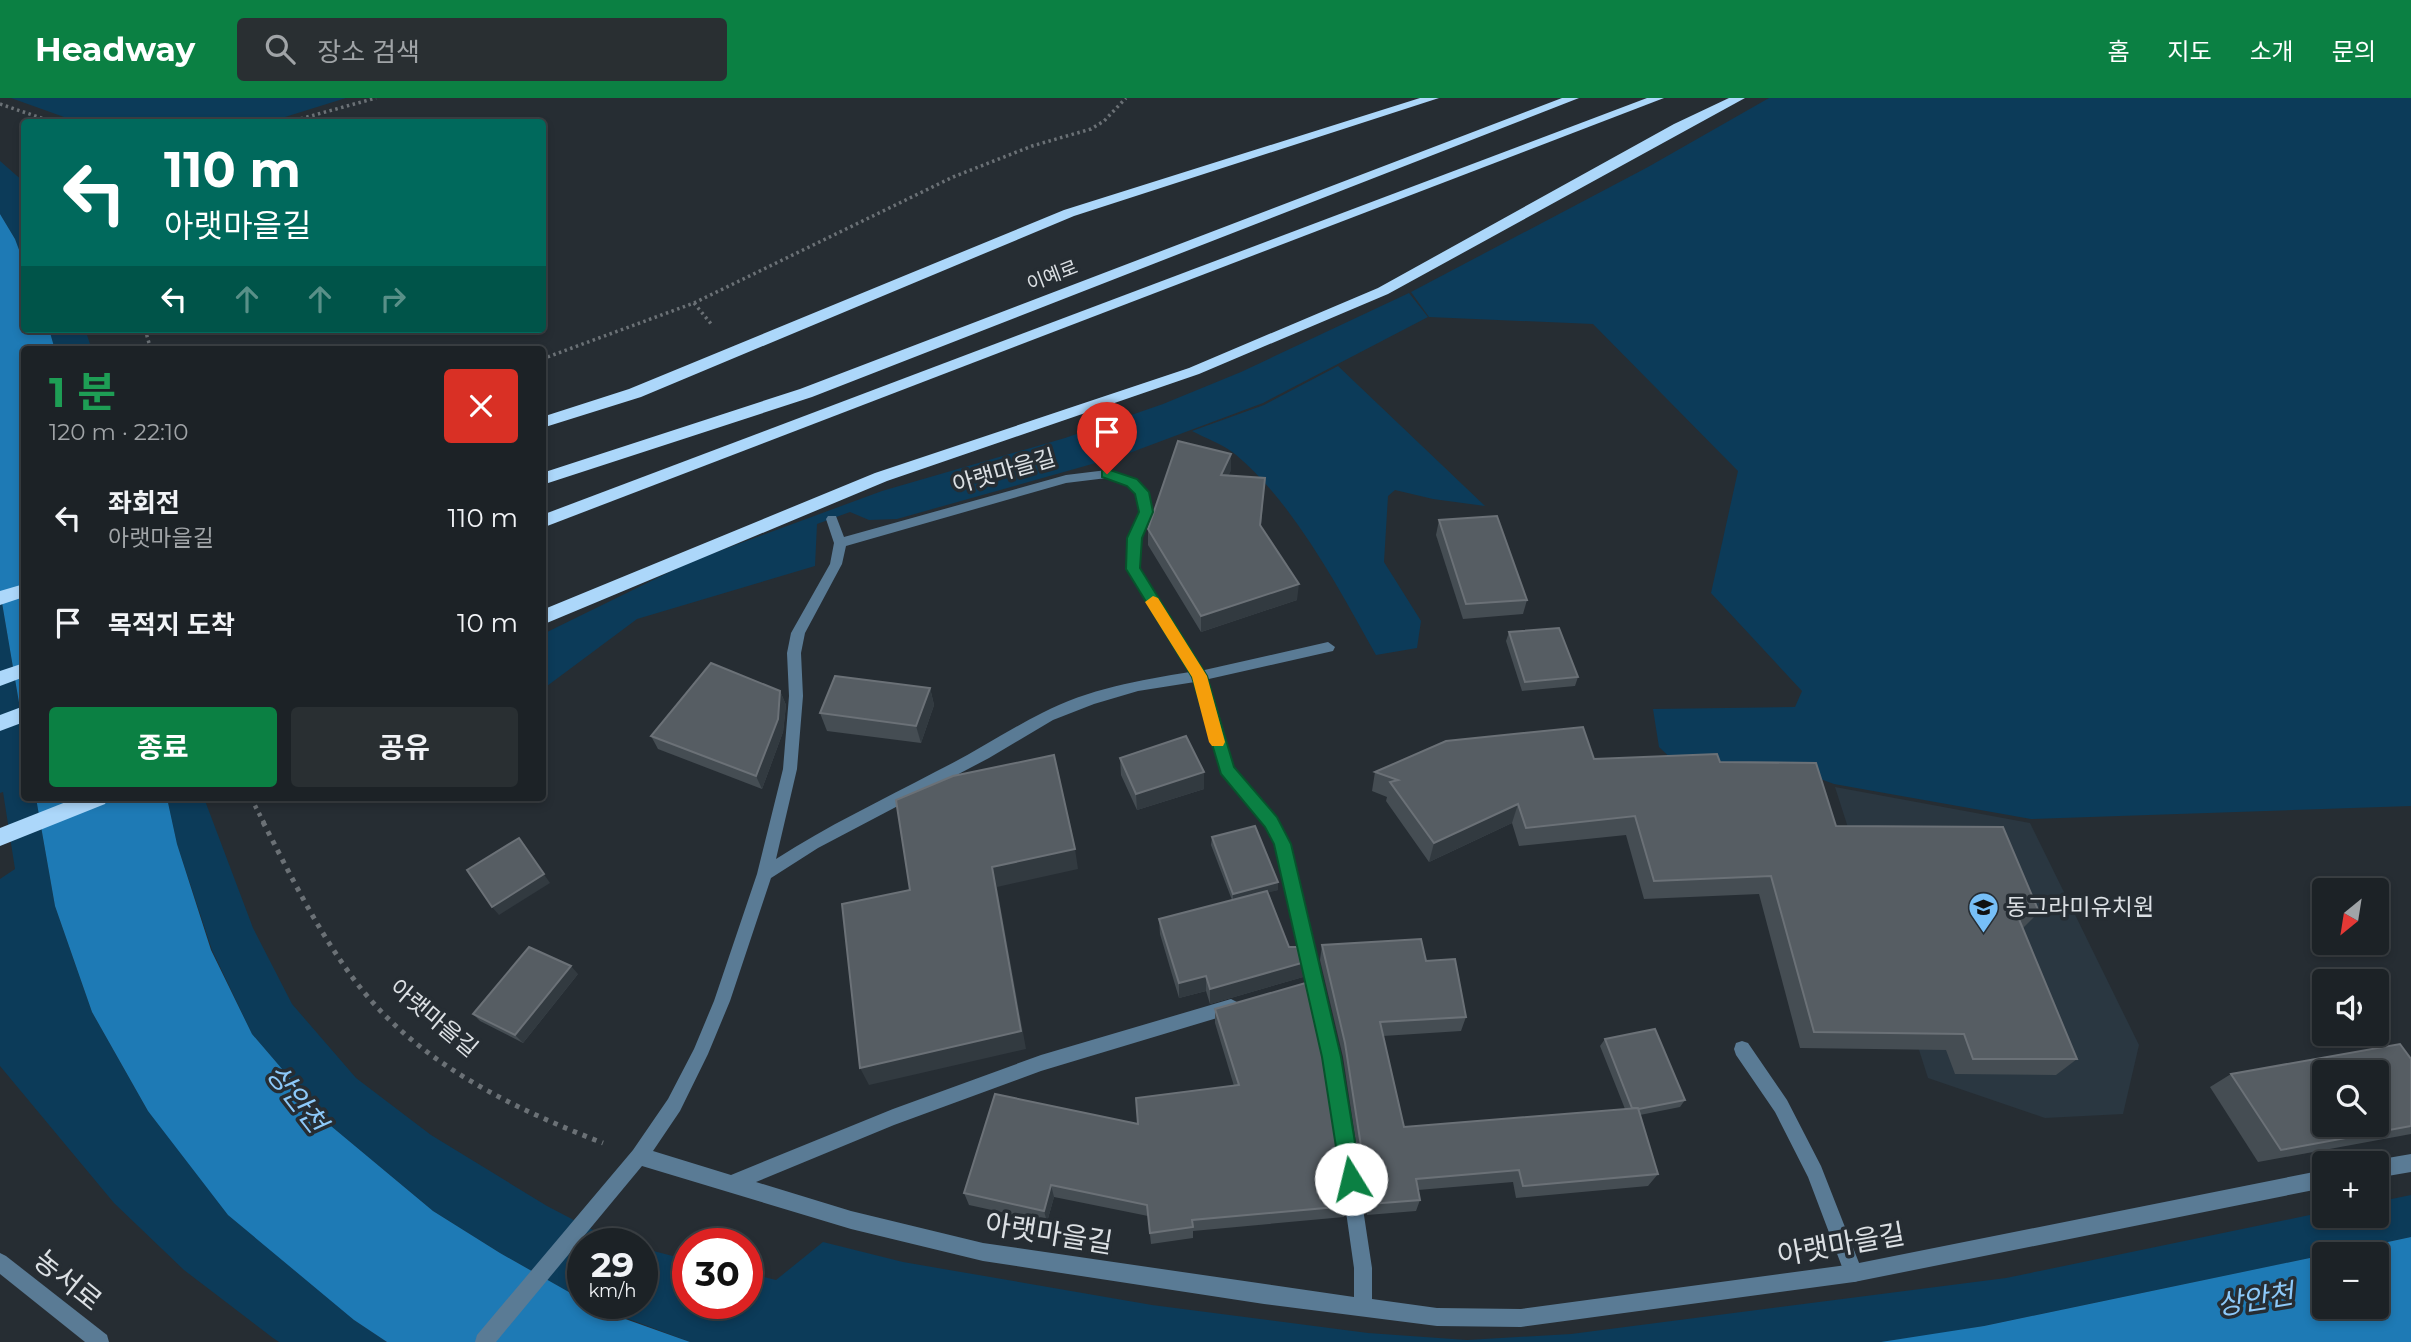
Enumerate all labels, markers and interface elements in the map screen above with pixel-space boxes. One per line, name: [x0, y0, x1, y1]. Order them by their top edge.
search box: [237, 18, 727, 81]
text: Headway: [35, 29, 195, 69]
icon: search: [261, 30, 299, 68]
text: 장소 검색: [317, 36, 420, 68]
text: 홈: [2107, 37, 2129, 66]
text: 지도: [2167, 37, 2212, 66]
text: 소개: [2250, 37, 2294, 66]
text: 문의: [2332, 37, 2376, 66]
text: 110 m: [164, 140, 301, 199]
icon: left: [49, 147, 140, 238]
text: 아랫마을길: [164, 206, 311, 245]
street label: 이예로: [1024, 255, 1081, 296]
icon: left: [155, 280, 193, 318]
icon: ahead: [228, 280, 266, 318]
icon: ahead: [301, 280, 339, 318]
icon: right: [374, 280, 412, 318]
text: 1 분: [49, 366, 116, 418]
button: close: [444, 369, 518, 443]
pin: [1077, 402, 1137, 474]
icon: arrive: [1088, 413, 1126, 451]
text: 120 m · 22:10: [49, 418, 188, 446]
street label: 아랫마을길: [949, 443, 1059, 499]
text: 좌회전: [108, 487, 180, 519]
icon: left: [49, 499, 87, 537]
text: 110 m: [448, 502, 518, 534]
text: 아랫마을길: [108, 524, 214, 552]
icon: arrive: [49, 604, 87, 642]
text: 10 m: [457, 607, 518, 639]
text: 목적지 도착: [108, 609, 235, 641]
button: 종료: [49, 707, 277, 787]
button: 공유: [291, 707, 518, 787]
north arrow: [2312, 878, 2389, 956]
map controls: [2312, 878, 2389, 1319]
school or university icon: 동그라미유치원: [1966, 890, 2000, 934]
place label: 동그라미유치원: [2006, 893, 2154, 921]
button: sound: [2312, 969, 2389, 1046]
street label: 아랫마을길: [384, 973, 484, 1063]
water label: 상안천: [260, 1057, 336, 1141]
button: search: [2312, 1060, 2389, 1137]
position arrow: [1314, 1142, 1388, 1216]
button: +: [2312, 1151, 2389, 1228]
street label: 아랫마을길: [983, 1206, 1115, 1260]
street label: 아랫마을길: [1775, 1216, 1907, 1272]
speed limit sign: 30: [672, 1228, 763, 1319]
street label: 농서로: [27, 1242, 109, 1318]
button: −: [2312, 1242, 2389, 1319]
text: 29: [591, 1243, 634, 1286]
water label: 상안천: [2214, 1276, 2299, 1322]
text: km/h: [588, 1280, 637, 1302]

